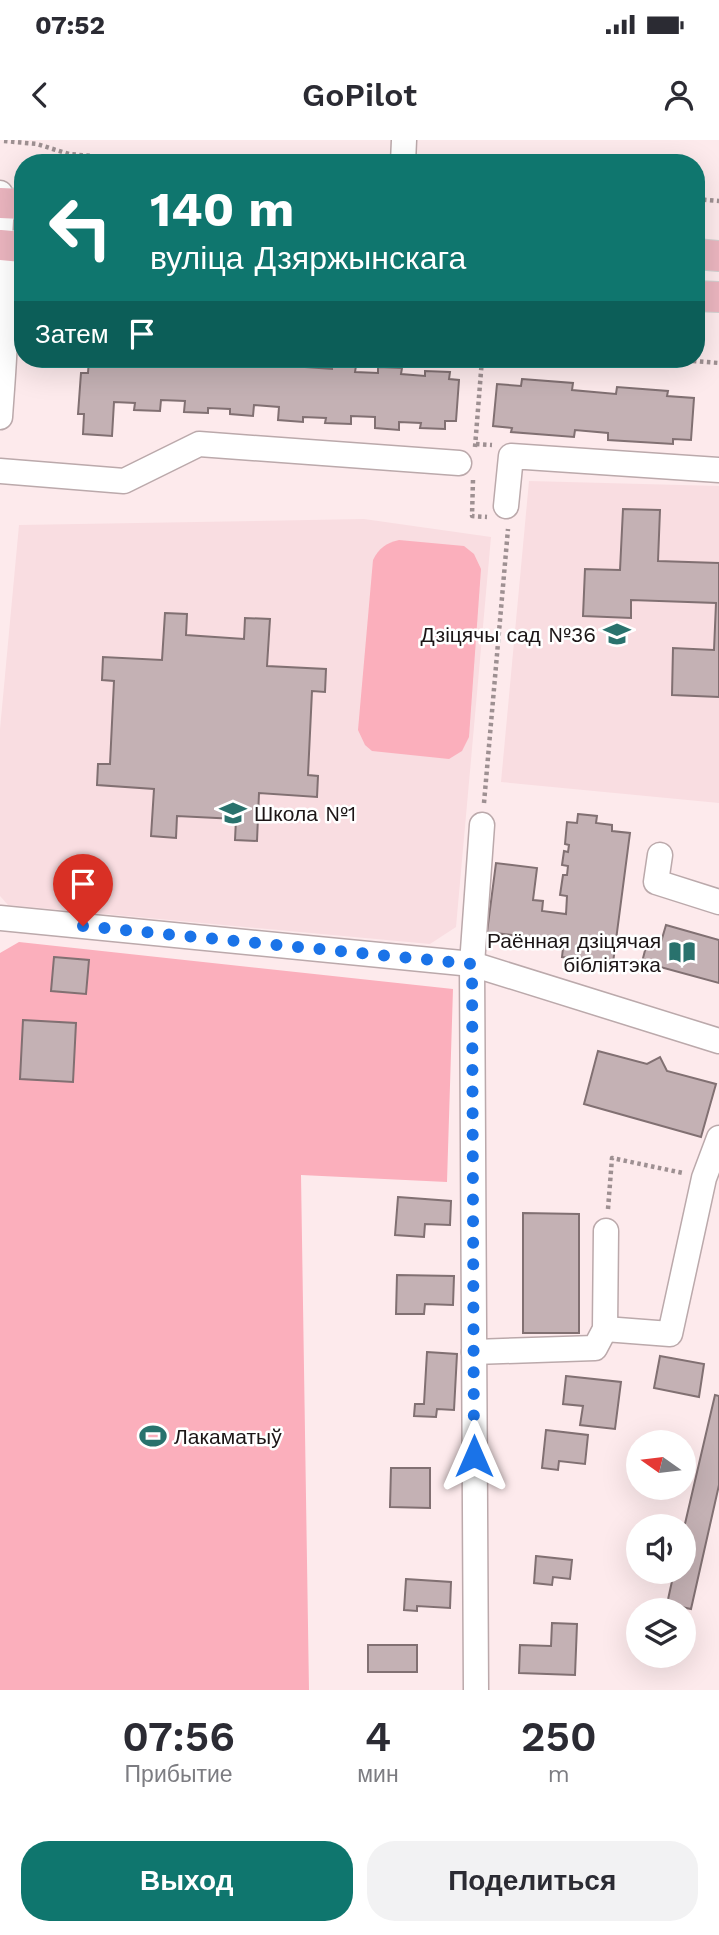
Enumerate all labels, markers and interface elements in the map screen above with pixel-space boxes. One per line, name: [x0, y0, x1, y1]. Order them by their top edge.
text: 07:52: [35, 10, 105, 40]
icon: back: [21, 76, 59, 114]
text: GoPilot: [302, 76, 417, 114]
icon: person: [660, 76, 698, 114]
text: 140 m: [150, 180, 294, 238]
icon: left: [35, 182, 126, 273]
text: вуліца Дзяржынскага: [150, 239, 466, 277]
icon: arrive: [123, 315, 161, 353]
text: Затем: [35, 319, 109, 349]
school or university icon: Дзіцячы сад №36: [602, 619, 632, 649]
place label: Дзіцячы сад №36: [421, 622, 596, 647]
school or university icon: Школа №1: [218, 798, 248, 828]
place label: Школа №1: [254, 801, 356, 826]
pin: [53, 854, 113, 926]
icon: arrive: [64, 865, 102, 903]
place label: Раённая дзіцячая бібліятэка: [487, 928, 661, 977]
library icon: Раённая дзіцячая бібліятэка: [667, 937, 697, 967]
position arrow: [437, 1419, 511, 1493]
sports icon: Лакаматыў: [138, 1421, 168, 1451]
place label: Лакаматыў: [174, 1424, 282, 1449]
north arrow: [626, 1430, 696, 1500]
map controls: [626, 1430, 696, 1668]
button: sound: [626, 1514, 696, 1584]
button: layers: [626, 1598, 696, 1668]
text: 07:56: [122, 1712, 235, 1761]
text: 4: [365, 1712, 391, 1761]
text: 250: [521, 1712, 597, 1761]
text: Прибытие: [125, 1761, 233, 1788]
text: мин: [357, 1761, 399, 1788]
text: m: [548, 1761, 570, 1788]
button: Выход: [21, 1841, 353, 1921]
button: Поделиться: [367, 1841, 698, 1921]

